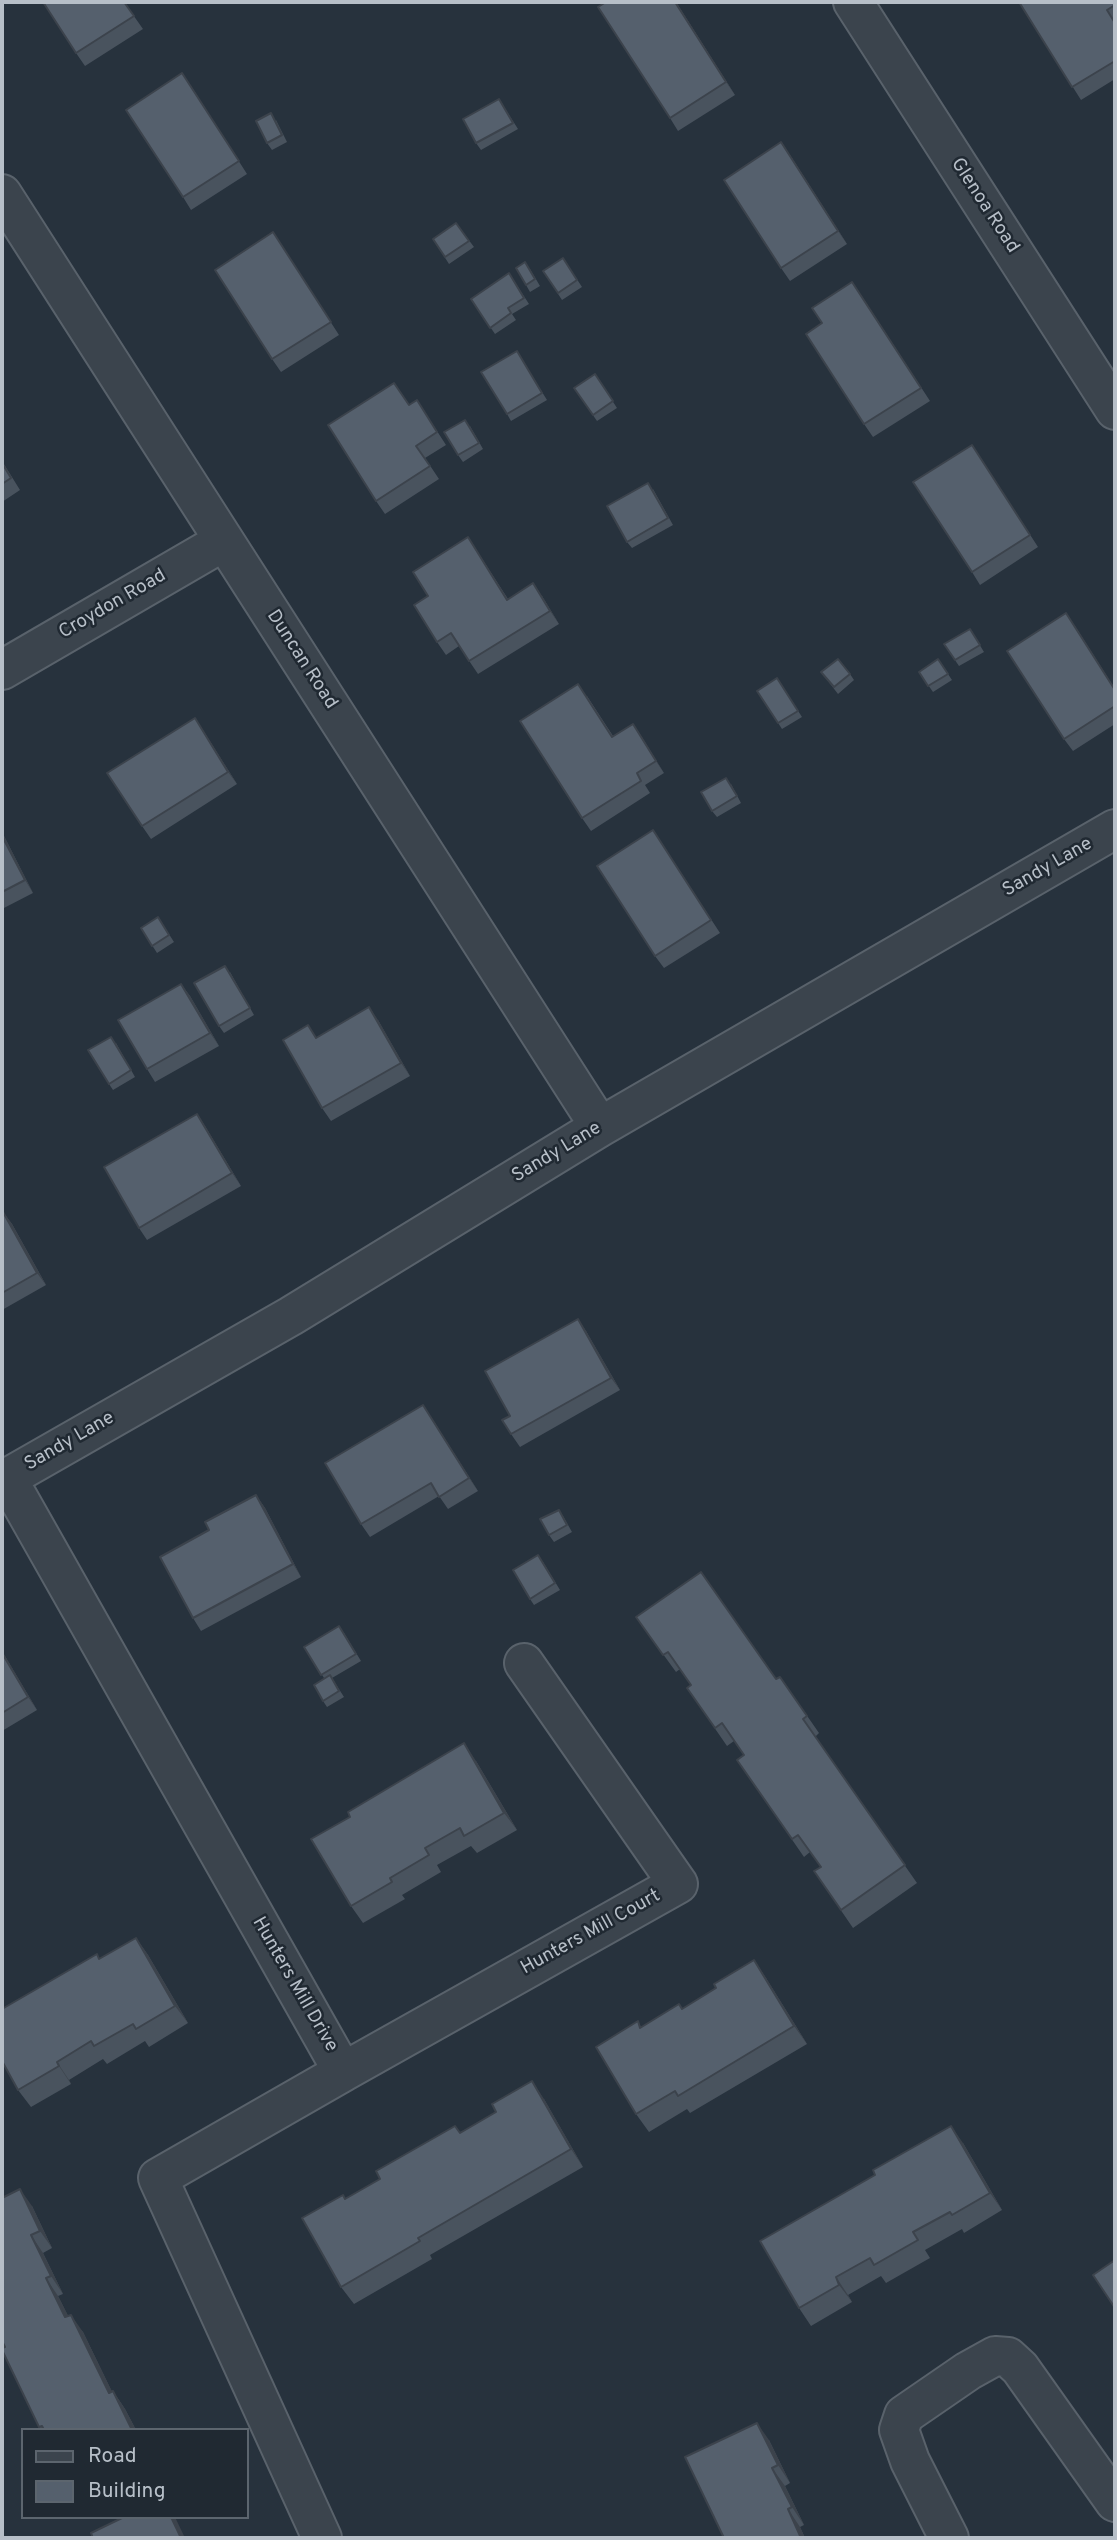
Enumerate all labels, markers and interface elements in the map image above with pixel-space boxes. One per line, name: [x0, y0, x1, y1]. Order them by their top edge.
street label: Glenoa Road: [945, 154, 1023, 258]
street label: Croydon Road: [55, 565, 171, 645]
street label: Duncan Road: [261, 606, 341, 714]
street label: Sandy Lane: [999, 833, 1097, 903]
street label: Sandy Lane: [508, 1118, 606, 1188]
street label: Sandy Lane: [21, 1407, 119, 1477]
street label: Hunters Mill Court: [517, 1885, 665, 1981]
street label: Hunters Mill Drive: [246, 1913, 342, 2057]
legend: [21, 2428, 248, 2519]
text: Road: [88, 2443, 137, 2470]
text: Building: [88, 2478, 166, 2505]

